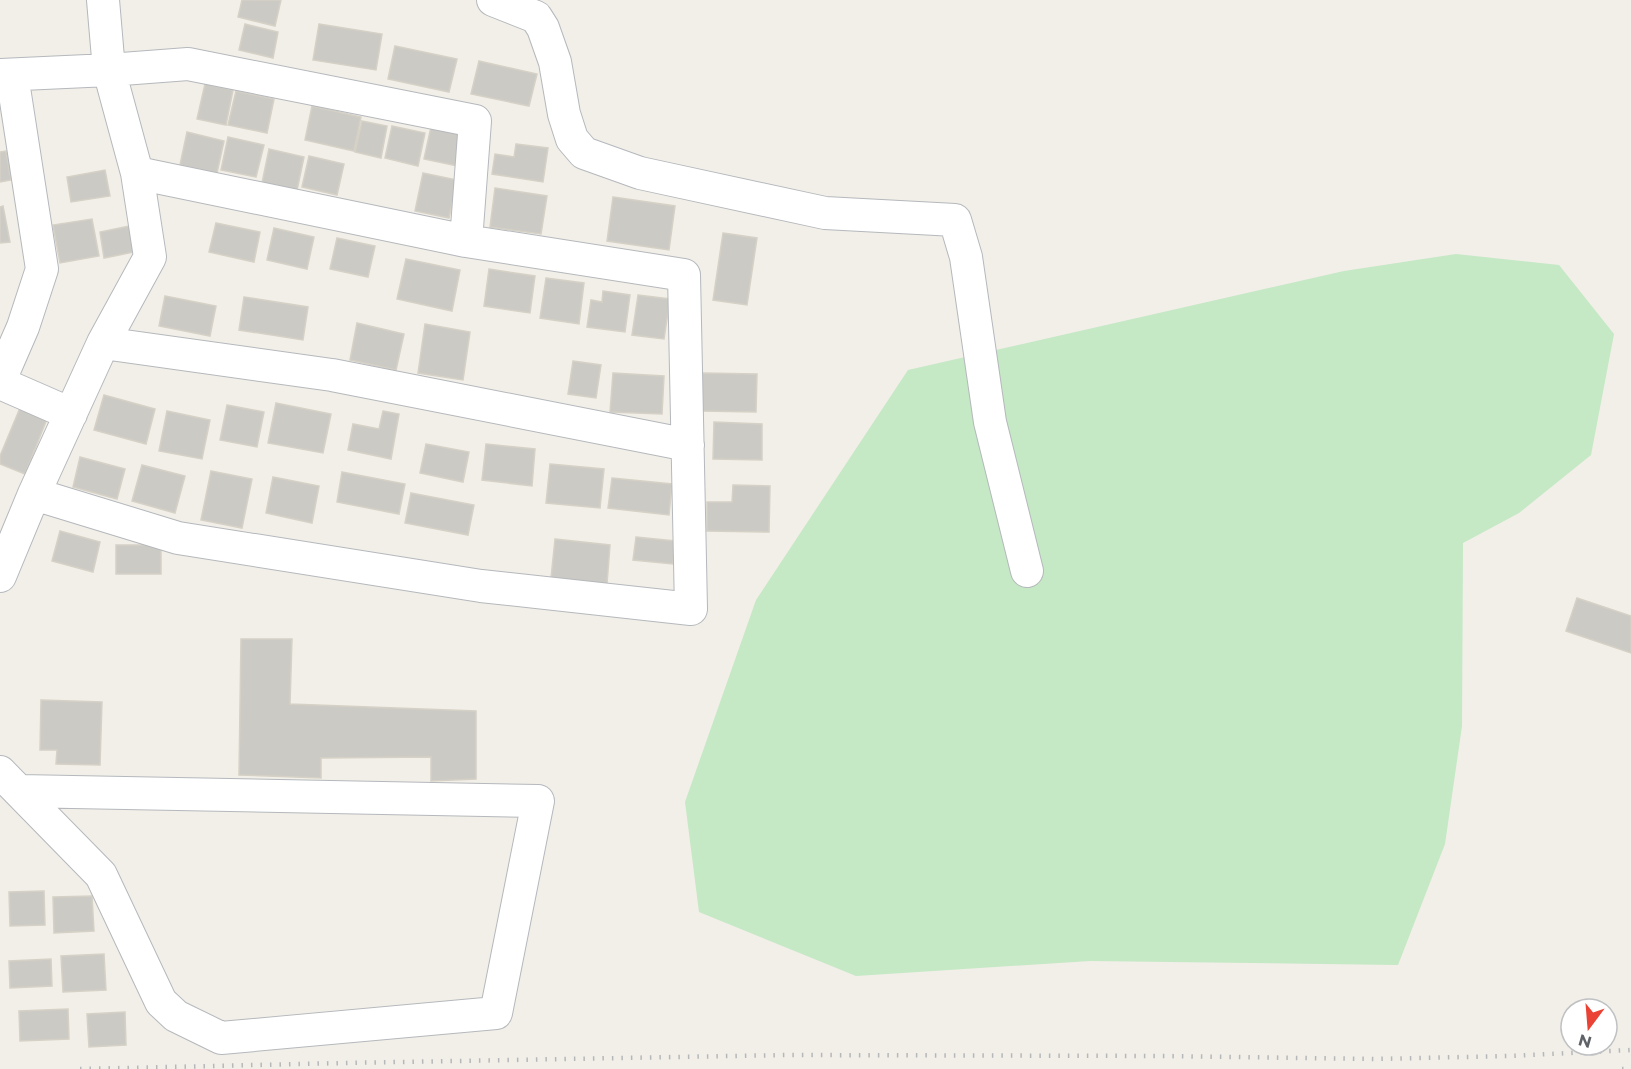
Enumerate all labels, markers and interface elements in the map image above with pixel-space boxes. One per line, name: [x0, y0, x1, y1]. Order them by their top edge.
north arrow: [1559, 997, 1619, 1057]
text: N: [1576, 1030, 1594, 1052]

